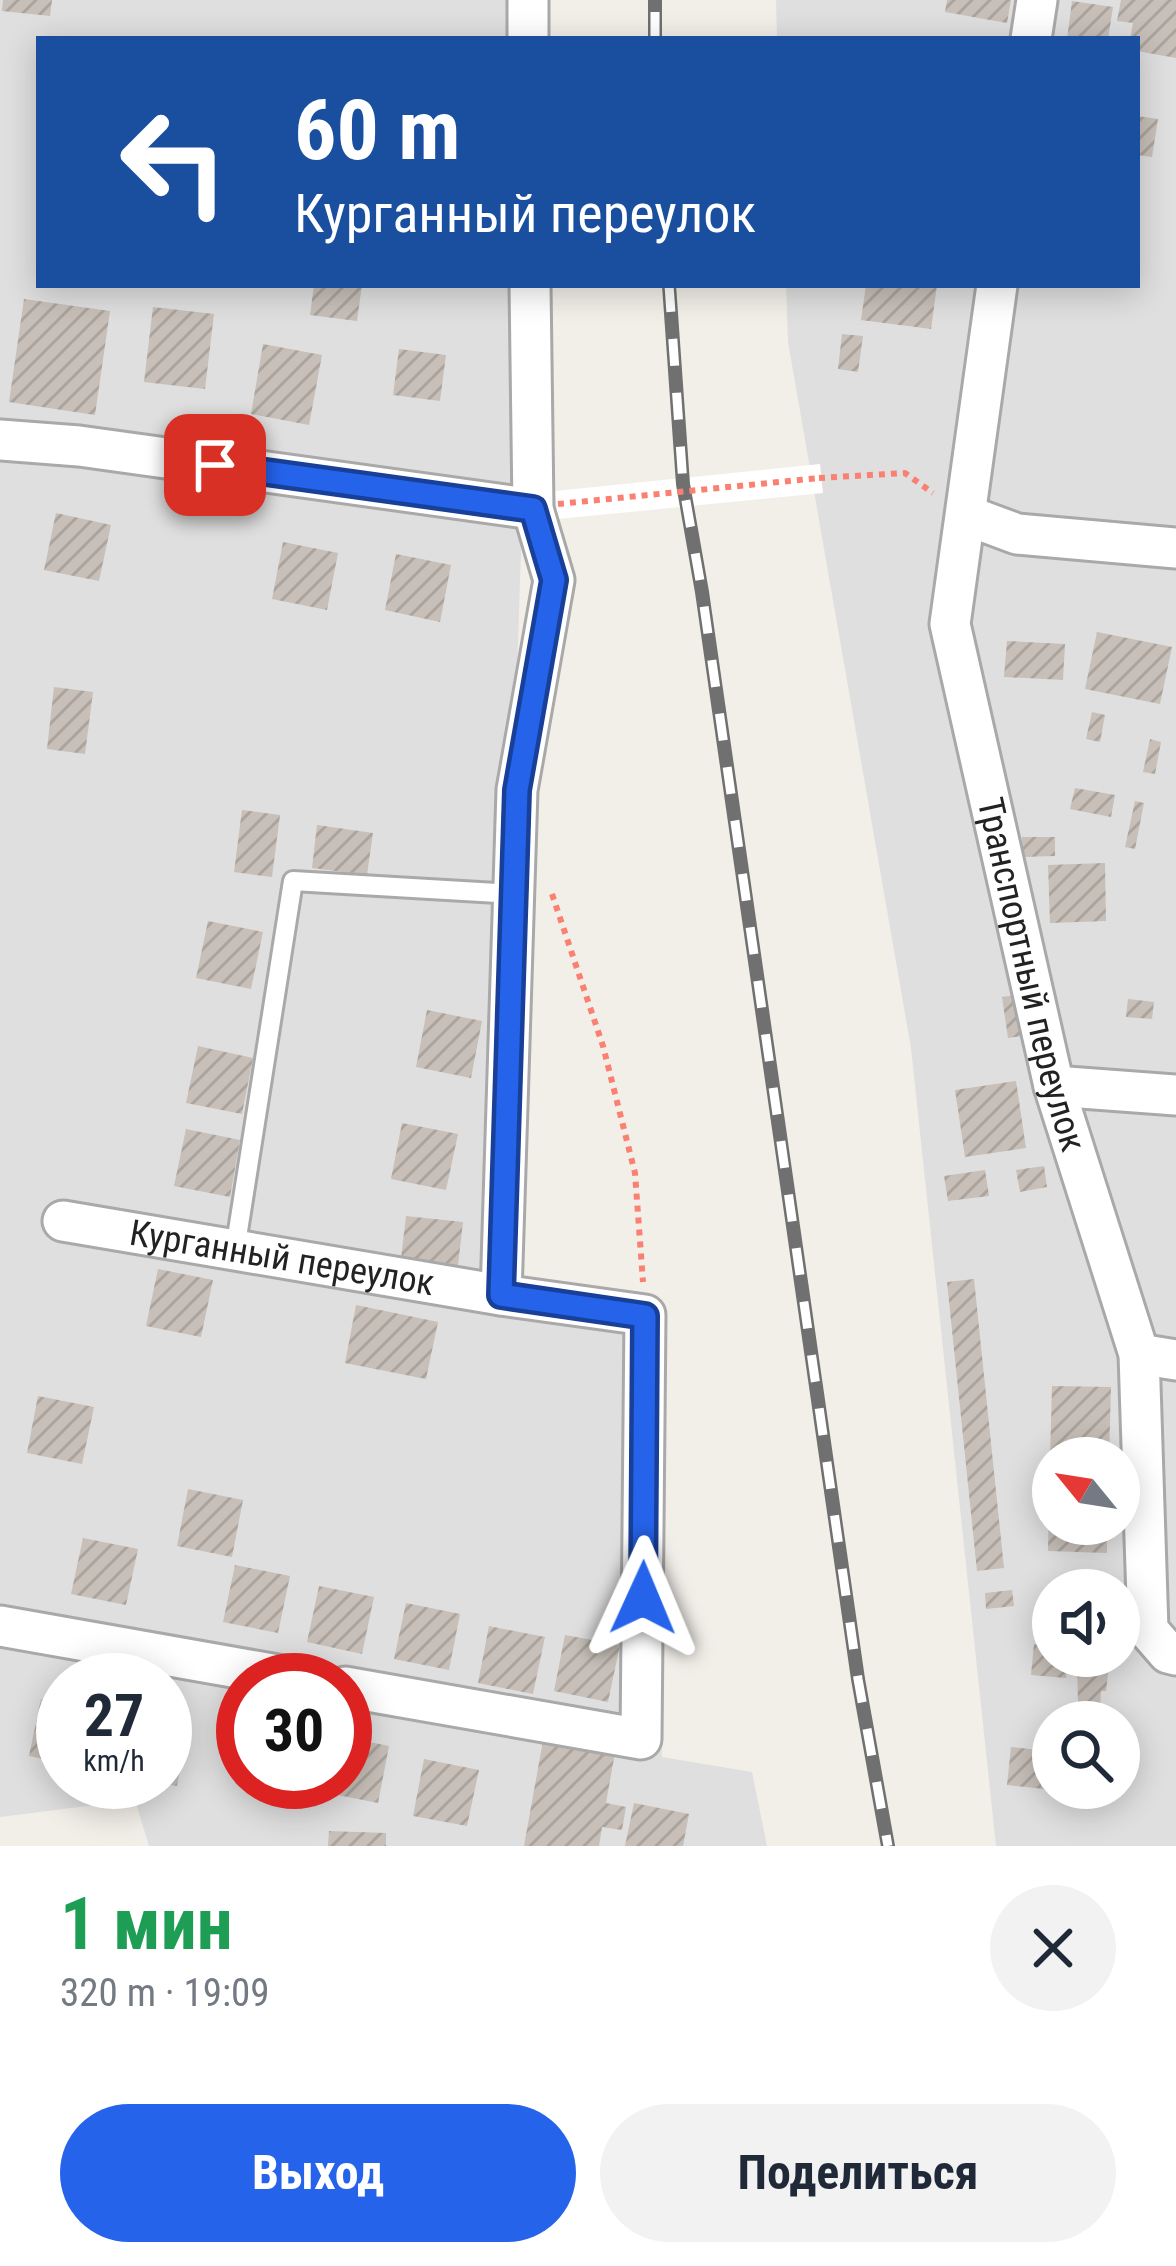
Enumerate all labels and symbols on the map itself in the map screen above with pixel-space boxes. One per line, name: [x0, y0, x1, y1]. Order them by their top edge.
pin: [164, 414, 266, 516]
street label: Транспортный переулок: [969, 794, 1094, 1156]
street label: Курганный переулок: [126, 1212, 437, 1304]
north arrow: [1032, 1437, 1140, 1545]
position arrow: [580, 1535, 706, 1661]
speed limit sign: 30: [216, 1653, 372, 1809]

